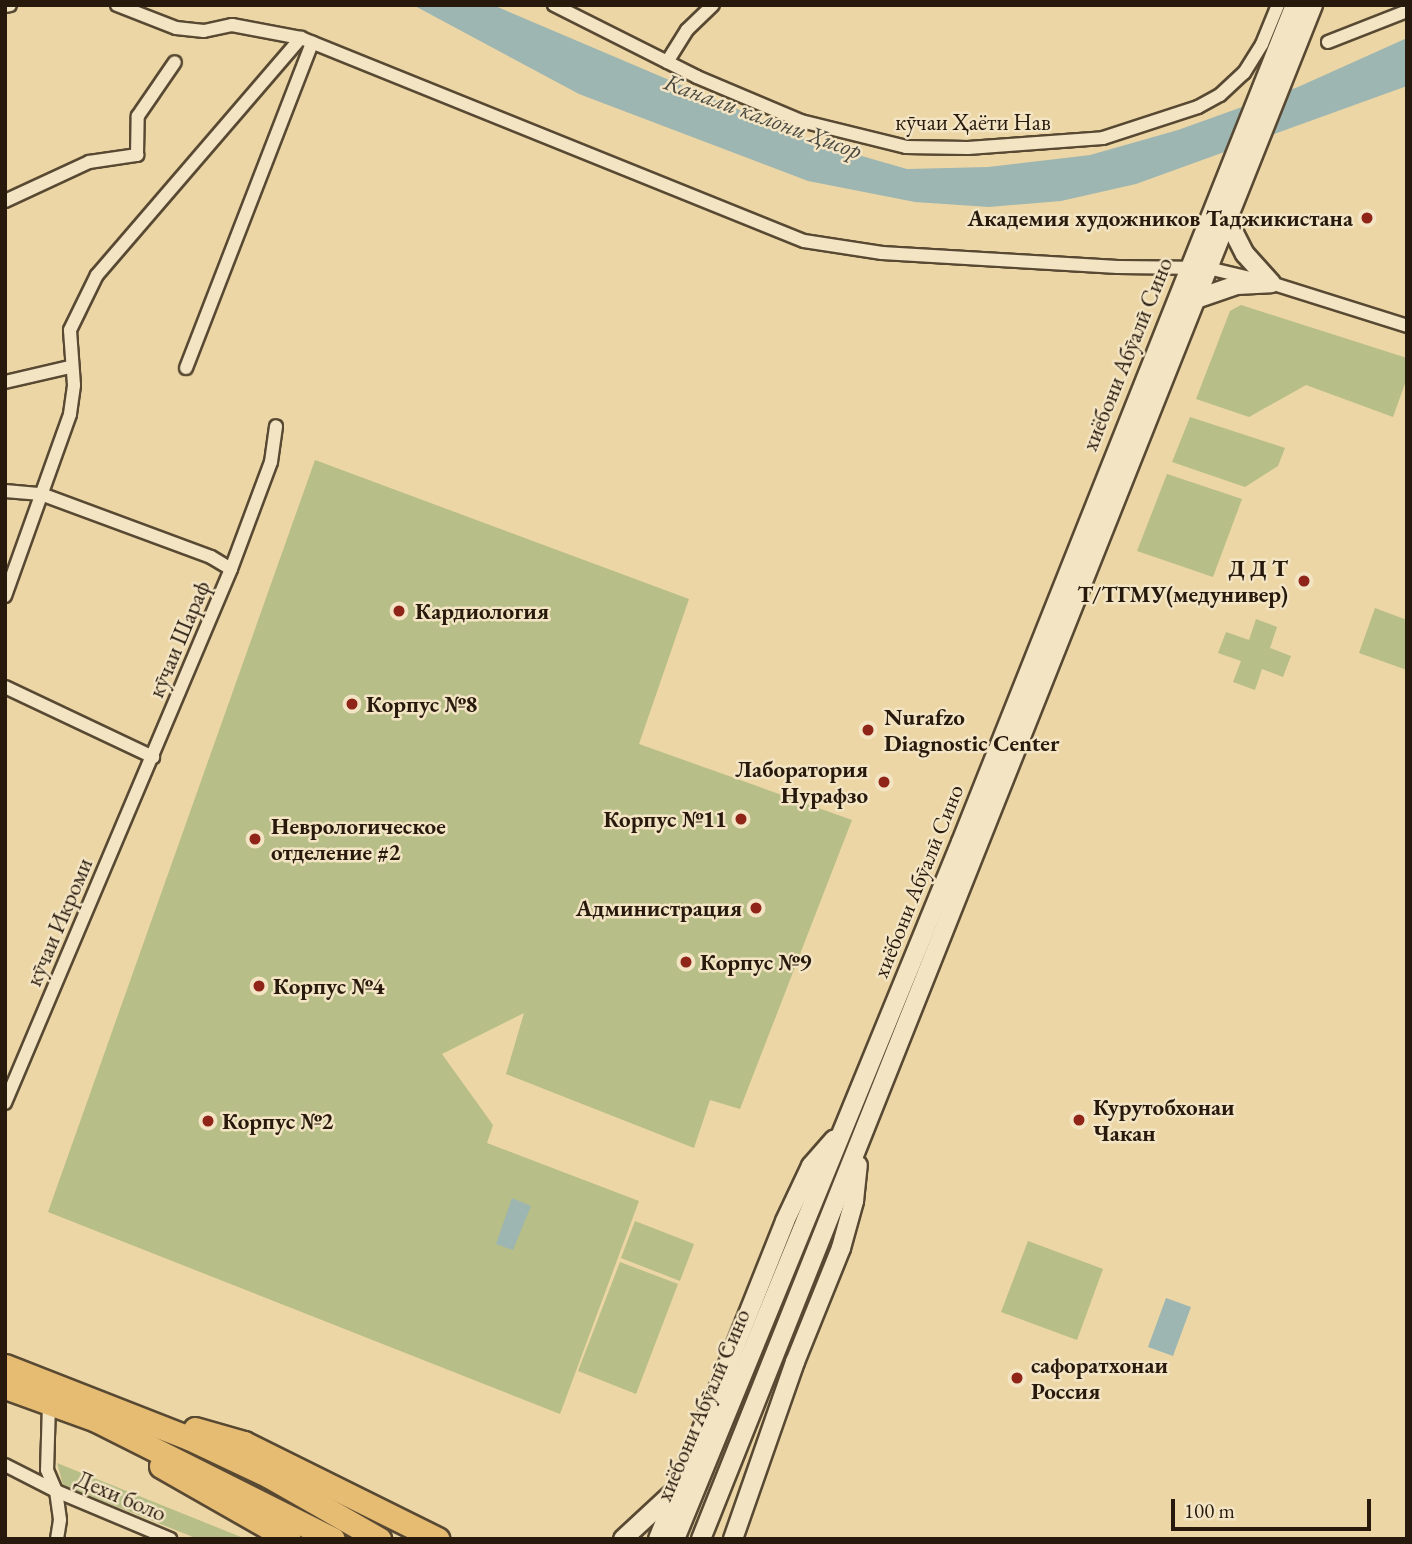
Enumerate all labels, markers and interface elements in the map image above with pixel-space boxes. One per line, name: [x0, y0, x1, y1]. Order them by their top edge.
water label: Канали калони Ҳисор: [660, 67, 866, 165]
street label: кӯчаи Ҳаёти Нав: [895, 108, 1051, 136]
place label: Академия художников Таджикистана: [968, 204, 1353, 232]
marker: Академия художников Таджикистана: [1359, 210, 1375, 226]
street label: хиёбони Абӯалӣ Сино: [1076, 253, 1178, 455]
place label: Д Д Т Т/ТГМУ(медунивер): [1077, 554, 1288, 608]
marker: Д Д Т Т/ТГМУ(медунивер): [1294, 571, 1314, 591]
street label: кӯчаи Шараф: [142, 576, 216, 702]
place label: Кардиология: [415, 597, 549, 625]
marker: Кардиология: [389, 601, 409, 621]
place label: Корпус №8: [366, 690, 477, 718]
marker: Корпус №8: [344, 696, 360, 712]
place label: Nurafzo Diagnostic Center: [884, 703, 1059, 757]
marker: Nurafzo Diagnostic Center: [858, 720, 878, 740]
place label: Лаборатория Нурафзо: [735, 755, 868, 809]
marker: Лаборатория Нурафзо: [874, 772, 894, 792]
street label: хиёбони Абӯалӣ Сино: [867, 780, 969, 982]
place label: Корпус №11: [603, 805, 727, 833]
marker: Корпус №11: [733, 811, 749, 827]
place label: Неврологическое отделение #2: [271, 812, 446, 866]
marker: Неврологическое отделение #2: [245, 829, 265, 849]
street label: кӯчаи Икроми: [20, 854, 98, 990]
place label: Администрация: [576, 894, 742, 922]
marker: Администрация: [748, 900, 764, 916]
place label: Корпус №9: [700, 948, 811, 976]
marker: Корпус №9: [678, 954, 694, 970]
place label: Корпус №4: [273, 972, 384, 1000]
marker: Корпус №4: [251, 978, 267, 994]
place label: Курутобхонаи Чакан: [1093, 1093, 1235, 1147]
place label: Корпус №2: [222, 1107, 333, 1135]
marker: Курутобхонаи Чакан: [1071, 1112, 1087, 1128]
marker: Корпус №2: [200, 1113, 216, 1129]
street label: хиёбони Абӯалӣ Сино: [650, 1305, 756, 1505]
place label: сафоратхонаи Россия: [1031, 1351, 1168, 1405]
marker: сафоратхонаи Россия: [1009, 1370, 1025, 1386]
street label: Дехи боло: [72, 1465, 170, 1527]
scale bar: [1174, 1484, 1374, 1528]
text: 100 m: [1184, 1497, 1235, 1524]

